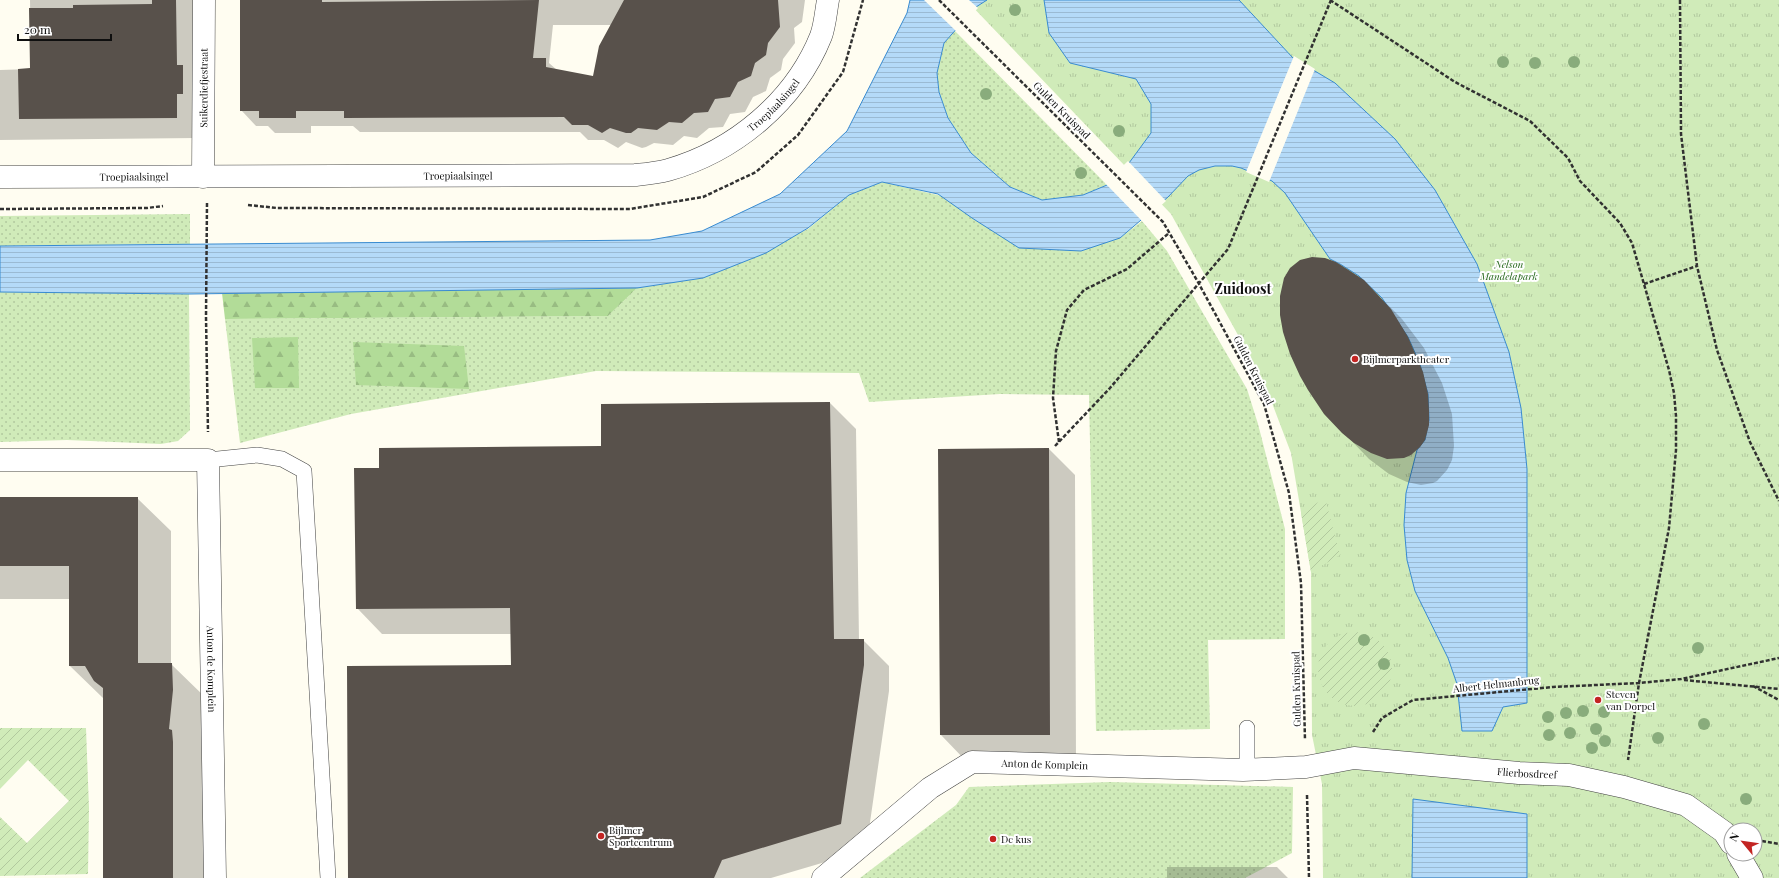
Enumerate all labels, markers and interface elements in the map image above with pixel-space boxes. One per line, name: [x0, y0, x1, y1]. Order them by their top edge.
scale bar: [18, 16, 111, 42]
text: 20 m: [24, 21, 51, 37]
street label: Suikerdiefjestraat: [196, 48, 211, 128]
street label: Troepiaalsingel: [745, 76, 803, 135]
street label: Gulden Kruispad: [1030, 78, 1094, 142]
street label: Troepiaalsingel: [423, 168, 493, 183]
street label: Troepiaalsingel: [99, 169, 169, 184]
park label: Nelson Mandelapark: [1479, 257, 1538, 283]
district label: Zuidoost: [1215, 279, 1271, 298]
street label: Gulden Kruispad: [1231, 333, 1278, 407]
place label: Bijlmerparktheater: [1363, 352, 1450, 366]
marker: Bijlmerparktheater: [1350, 354, 1360, 364]
street label: Anton de Komplein: [204, 625, 219, 712]
street label: Gulden Kruispad: [1288, 651, 1304, 727]
street label: Albert Helmanbrug: [1451, 672, 1540, 696]
place label: Steven van Dorpel: [1605, 687, 1655, 713]
marker: Steven van Dorpel: [1593, 695, 1603, 705]
street label: Anton de Komplein: [1000, 756, 1088, 772]
street label: Flierbosdreef: [1497, 764, 1558, 782]
north arrow: [1723, 822, 1763, 862]
place label: Bijlmer Sportcentrum: [609, 823, 672, 849]
text: N: [1725, 830, 1742, 844]
marker: Bijlmer Sportcentrum: [596, 831, 606, 841]
place label: De kus: [1001, 832, 1031, 846]
marker: De kus: [988, 834, 998, 844]

